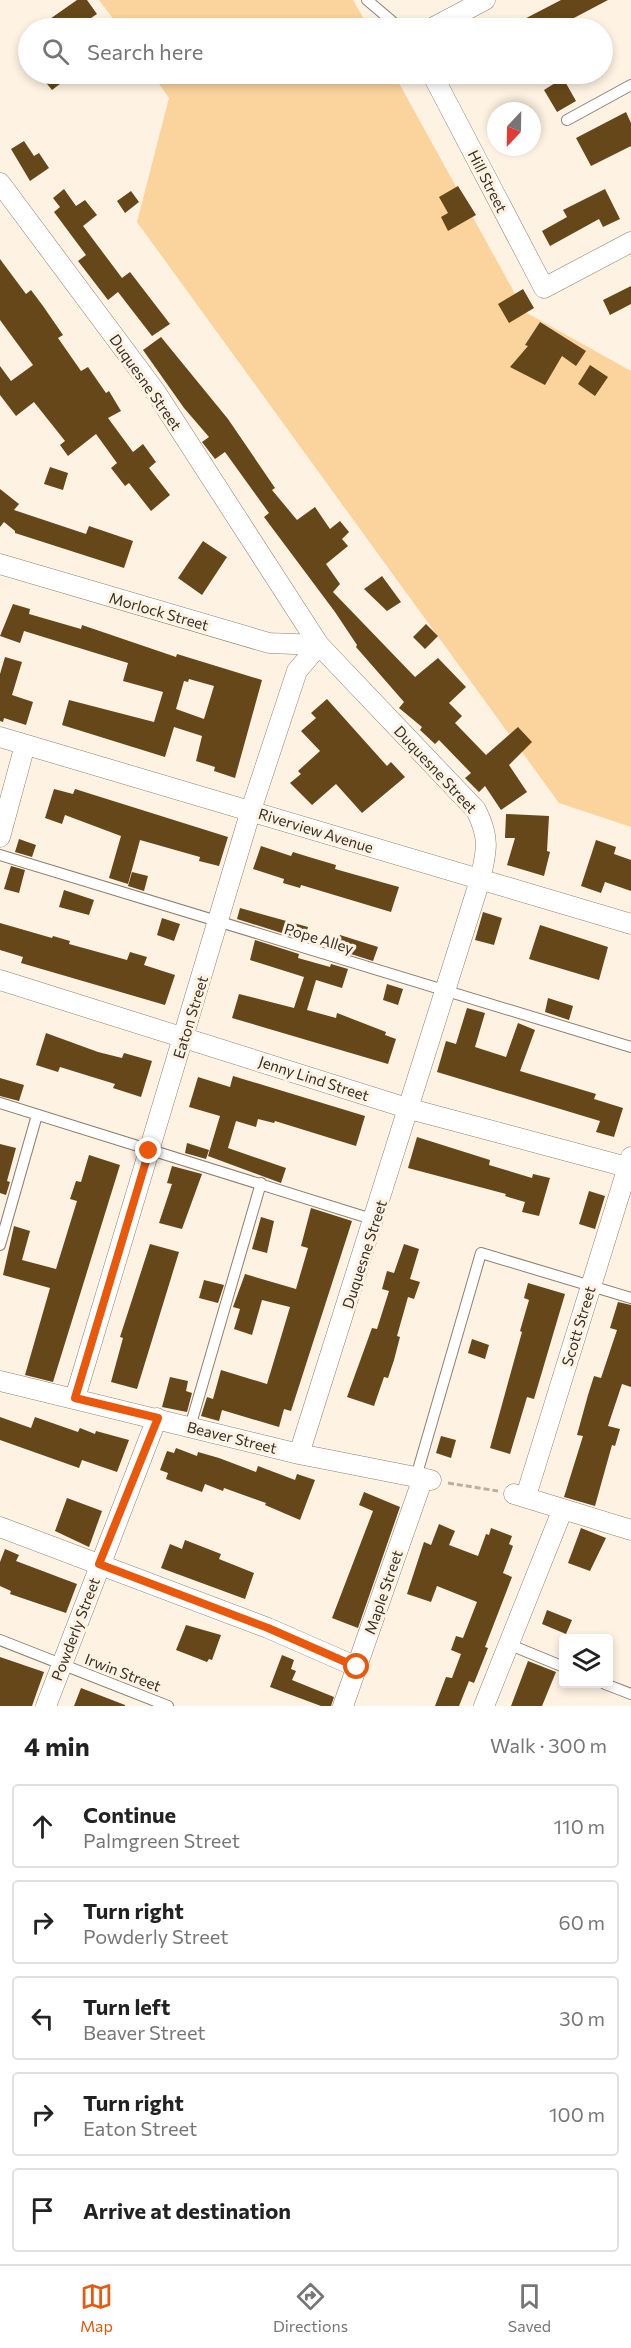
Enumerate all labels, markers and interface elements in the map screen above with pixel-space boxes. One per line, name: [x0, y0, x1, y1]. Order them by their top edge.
search box: [18, 18, 613, 84]
icon: search: [39, 35, 72, 68]
text: Search here: [87, 38, 203, 65]
north arrow: [487, 102, 541, 156]
street label: Hill Street: [465, 147, 511, 215]
street label: Duquesne Street: [106, 331, 186, 433]
street label: Morlock Street: [107, 588, 211, 634]
street label: Duquesne Street: [391, 722, 481, 816]
street label: Riverview Avenue: [256, 804, 376, 856]
street label: Pope Alley: [282, 919, 356, 957]
street label: Eaton Street: [169, 973, 211, 1061]
street label: Jenny Lind Street: [257, 1052, 371, 1104]
route end: [135, 1137, 161, 1163]
street label: Duquesne Street: [338, 1197, 390, 1311]
street label: Scott Street: [557, 1284, 599, 1368]
street label: Beaver Street: [185, 1417, 279, 1457]
street label: Maple Street: [360, 1548, 406, 1636]
street label: Powderly Street: [47, 1575, 103, 1683]
map controls: [559, 1634, 613, 1688]
button: layers: [559, 1634, 613, 1688]
street label: Irwin Street: [82, 1649, 164, 1695]
route start: [343, 1653, 369, 1679]
text: 4 min: [24, 1730, 90, 1761]
text: Walk · 300 m: [490, 1733, 607, 1757]
text: Continue: [83, 1801, 176, 1828]
icon: ahead: [26, 1810, 59, 1843]
text: 110 m: [554, 1814, 605, 1838]
text: Palmgreen Street: [83, 1828, 240, 1852]
text: Turn right: [83, 1897, 184, 1924]
icon: right: [26, 1906, 59, 1939]
text: 60 m: [559, 1910, 605, 1934]
text: Powderly Street: [83, 1924, 228, 1948]
text: Turn left: [83, 1993, 170, 2020]
icon: left: [26, 2002, 59, 2035]
text: 30 m: [559, 2006, 605, 2030]
text: Beaver Street: [83, 2020, 206, 2044]
text: Turn right: [83, 2089, 184, 2116]
icon: right: [26, 2098, 59, 2131]
text: 100 m: [549, 2102, 605, 2126]
text: Eaton Street: [83, 2116, 197, 2140]
icon: arrive: [26, 2194, 59, 2227]
text: Arrive at destination: [83, 2197, 291, 2224]
tab: Map: [80, 2280, 113, 2335]
tab: Directions: [273, 2280, 348, 2335]
tab: Saved: [508, 2280, 551, 2335]

